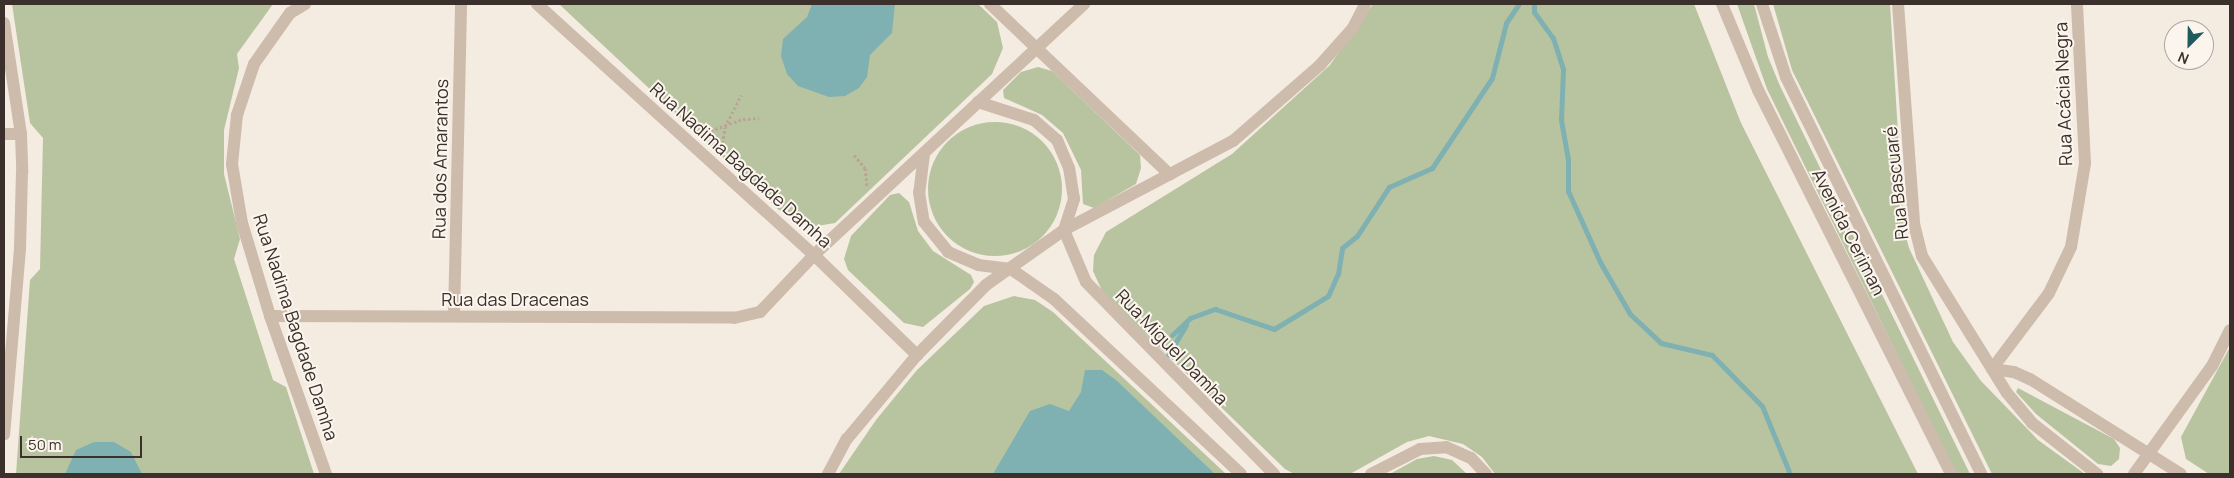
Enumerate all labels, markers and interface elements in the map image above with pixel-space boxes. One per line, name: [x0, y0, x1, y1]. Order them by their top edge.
north arrow: [2164, 20, 2214, 70]
street label: Rua Acácia Negra: [2050, 22, 2076, 166]
text: N: [2175, 48, 2192, 69]
street label: Rua Nadima Bagdade Damha: [646, 78, 836, 252]
street label: Rua dos Amarantos: [428, 79, 452, 239]
street label: Rua Bascuaré: [1879, 125, 1913, 241]
street label: Avenida Ceriman: [1808, 165, 1890, 299]
street label: Rua Nadima Bagdade Damha: [249, 211, 343, 443]
street label: Rua Miguel Damha: [1111, 285, 1233, 409]
street label: Rua das Dracenas: [441, 288, 589, 310]
scale bar: [22, 426, 145, 458]
text: 50 m: [28, 434, 62, 455]

